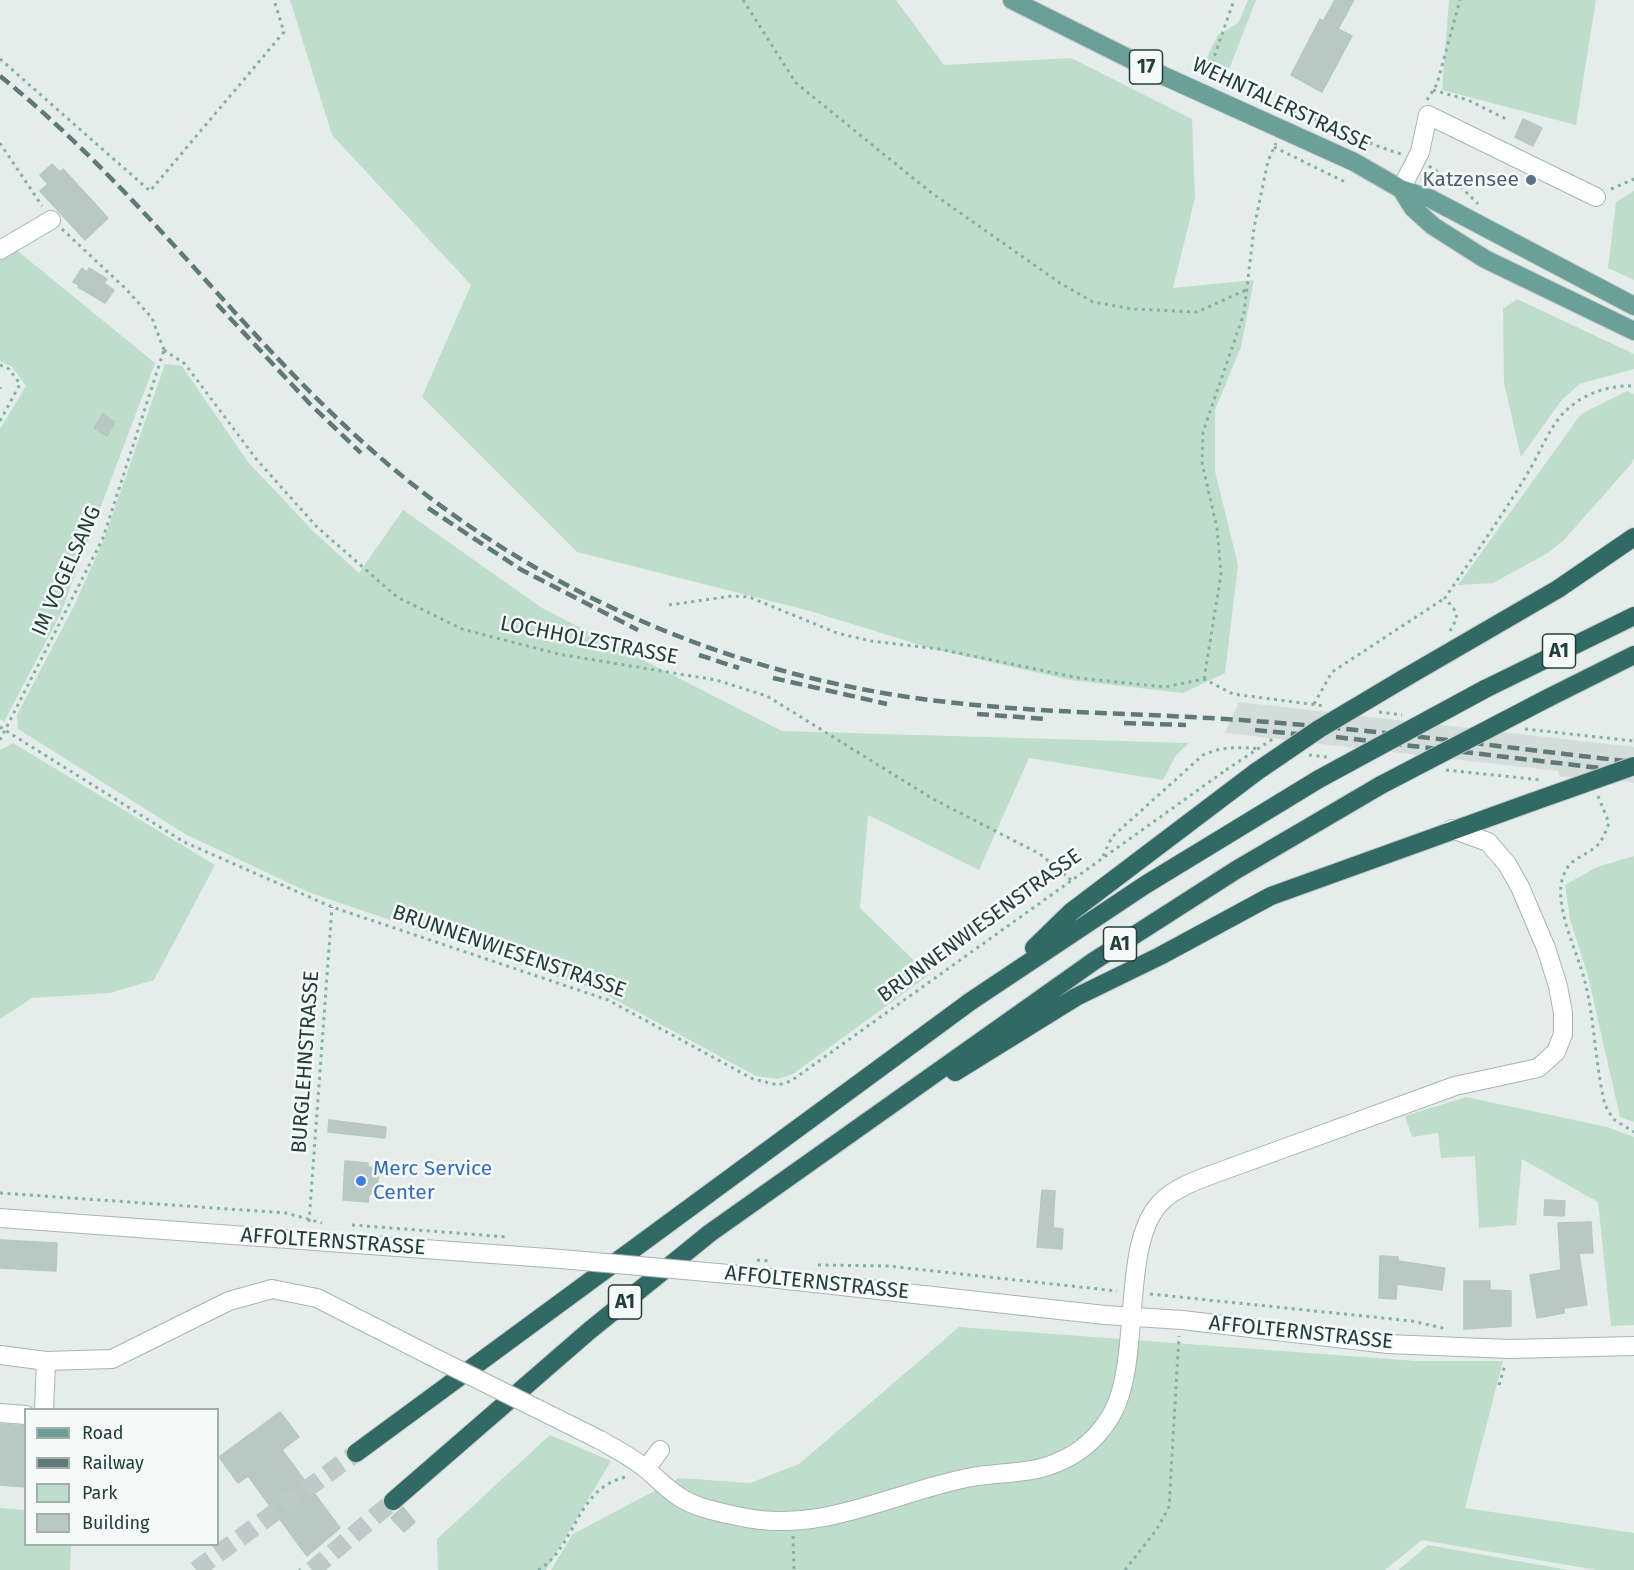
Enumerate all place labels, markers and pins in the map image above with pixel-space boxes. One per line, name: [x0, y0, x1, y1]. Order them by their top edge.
place label: Katzensee: [1422, 167, 1519, 193]
marker: Katzensee: [1524, 173, 1538, 187]
place label: Merc Service Center: [373, 1156, 492, 1206]
marker: Merc Service Center: [354, 1174, 368, 1188]

